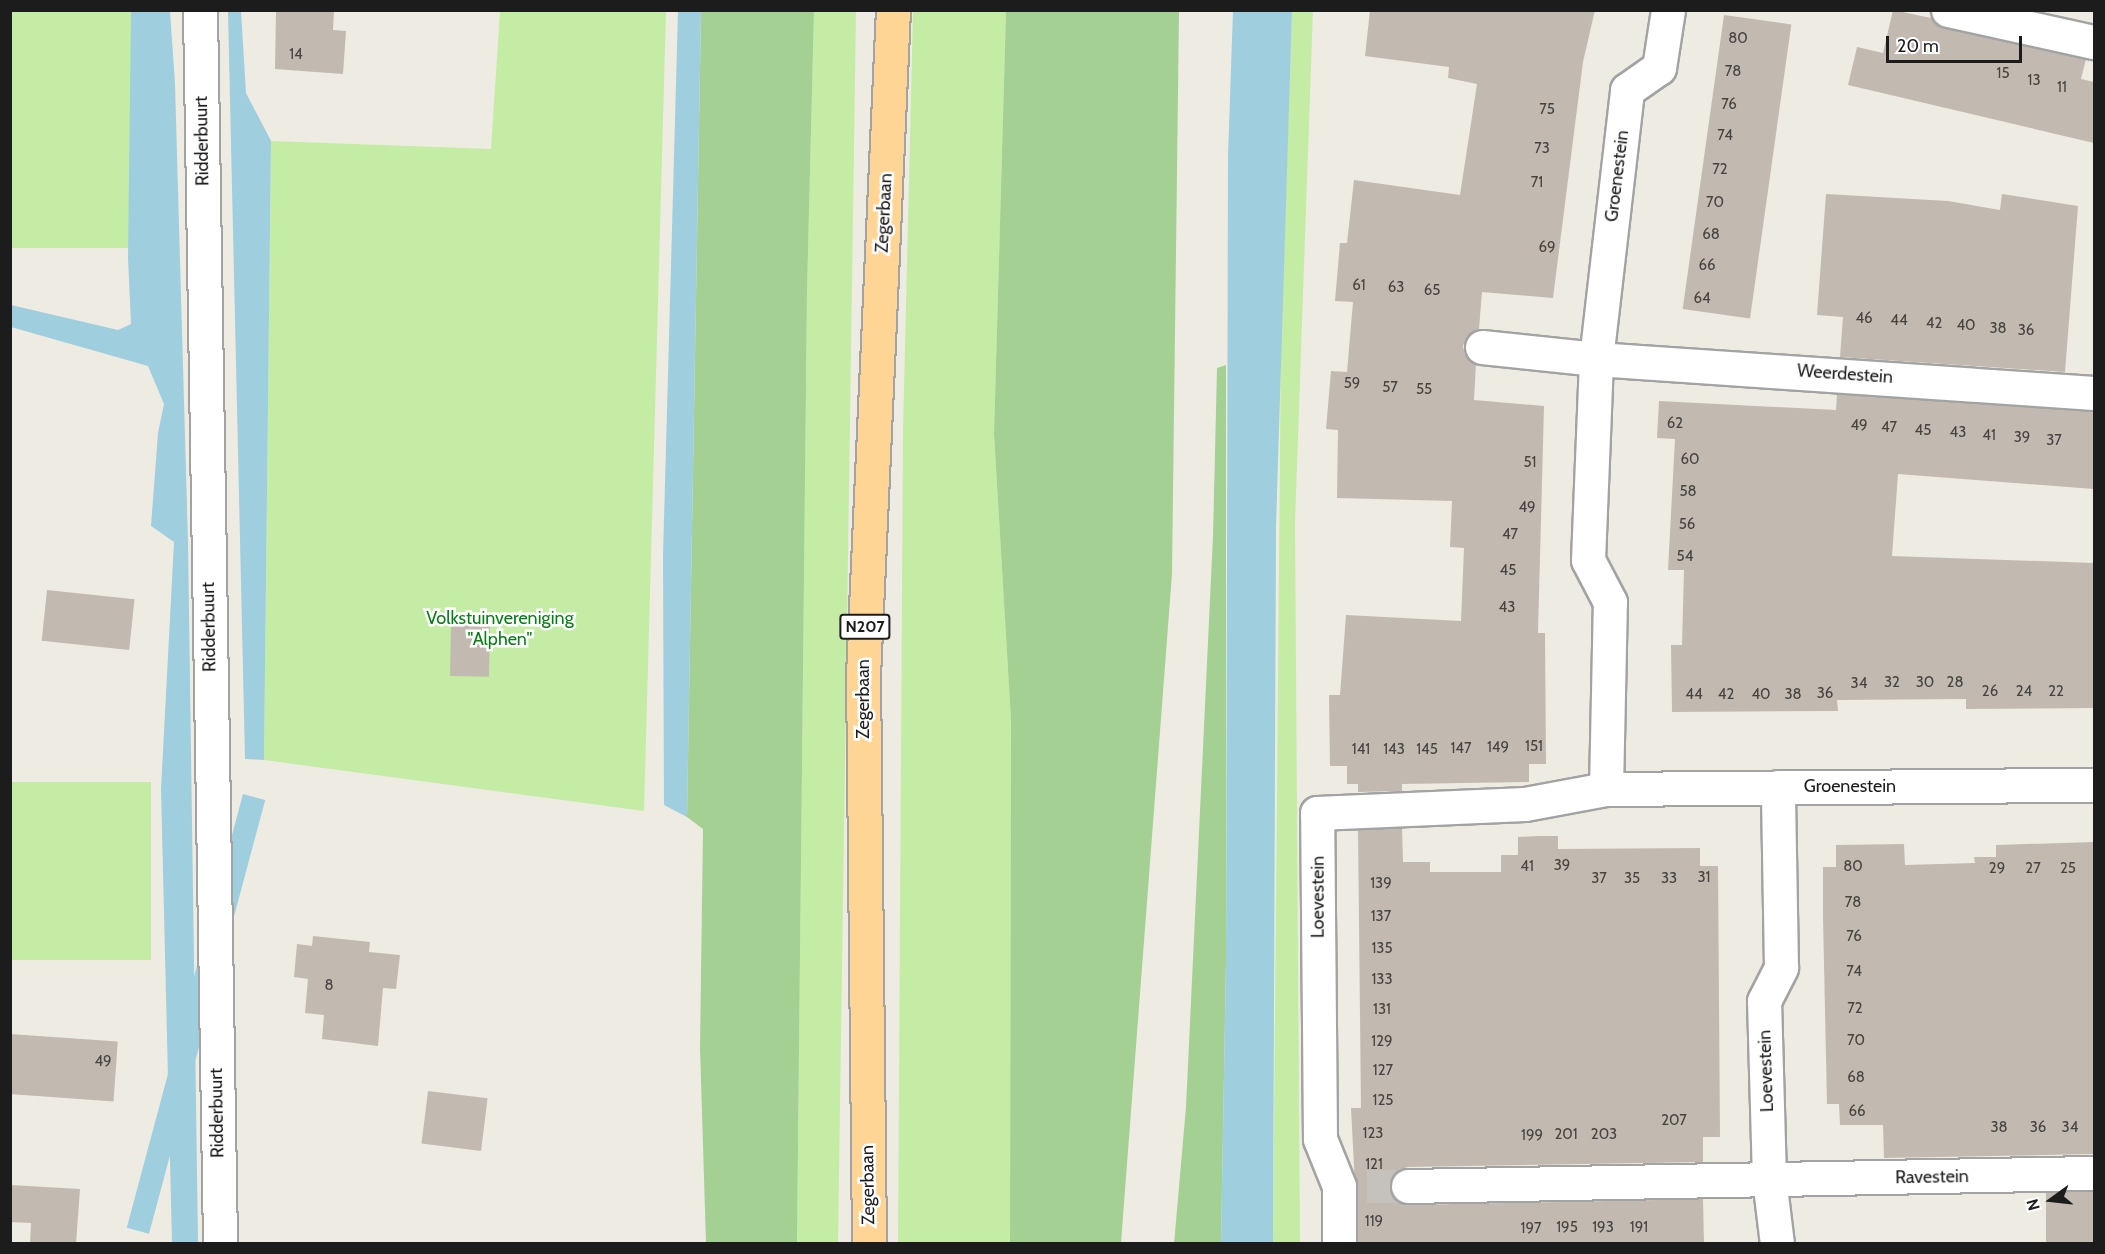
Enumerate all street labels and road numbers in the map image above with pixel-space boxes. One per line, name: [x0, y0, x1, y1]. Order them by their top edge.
street label: Ridderbuurt: [190, 96, 214, 186]
street label: Groenestein: [1601, 129, 1633, 223]
street label: Zegerbaan: [871, 173, 897, 253]
street label: Weerdestein: [1796, 360, 1894, 388]
street label: Ridderbuurt: [197, 582, 221, 672]
road number: N207: [838, 614, 892, 640]
street label: Zegerbaan: [852, 659, 874, 739]
street label: Groenestein: [1804, 775, 1896, 797]
street label: Loevestein: [1307, 856, 1329, 938]
street label: Loevestein: [1754, 1029, 1778, 1113]
street label: Ridderbuurt: [205, 1068, 229, 1158]
street label: Zegerbaan: [857, 1145, 879, 1225]
street label: Ravestein: [1895, 1166, 1969, 1188]

